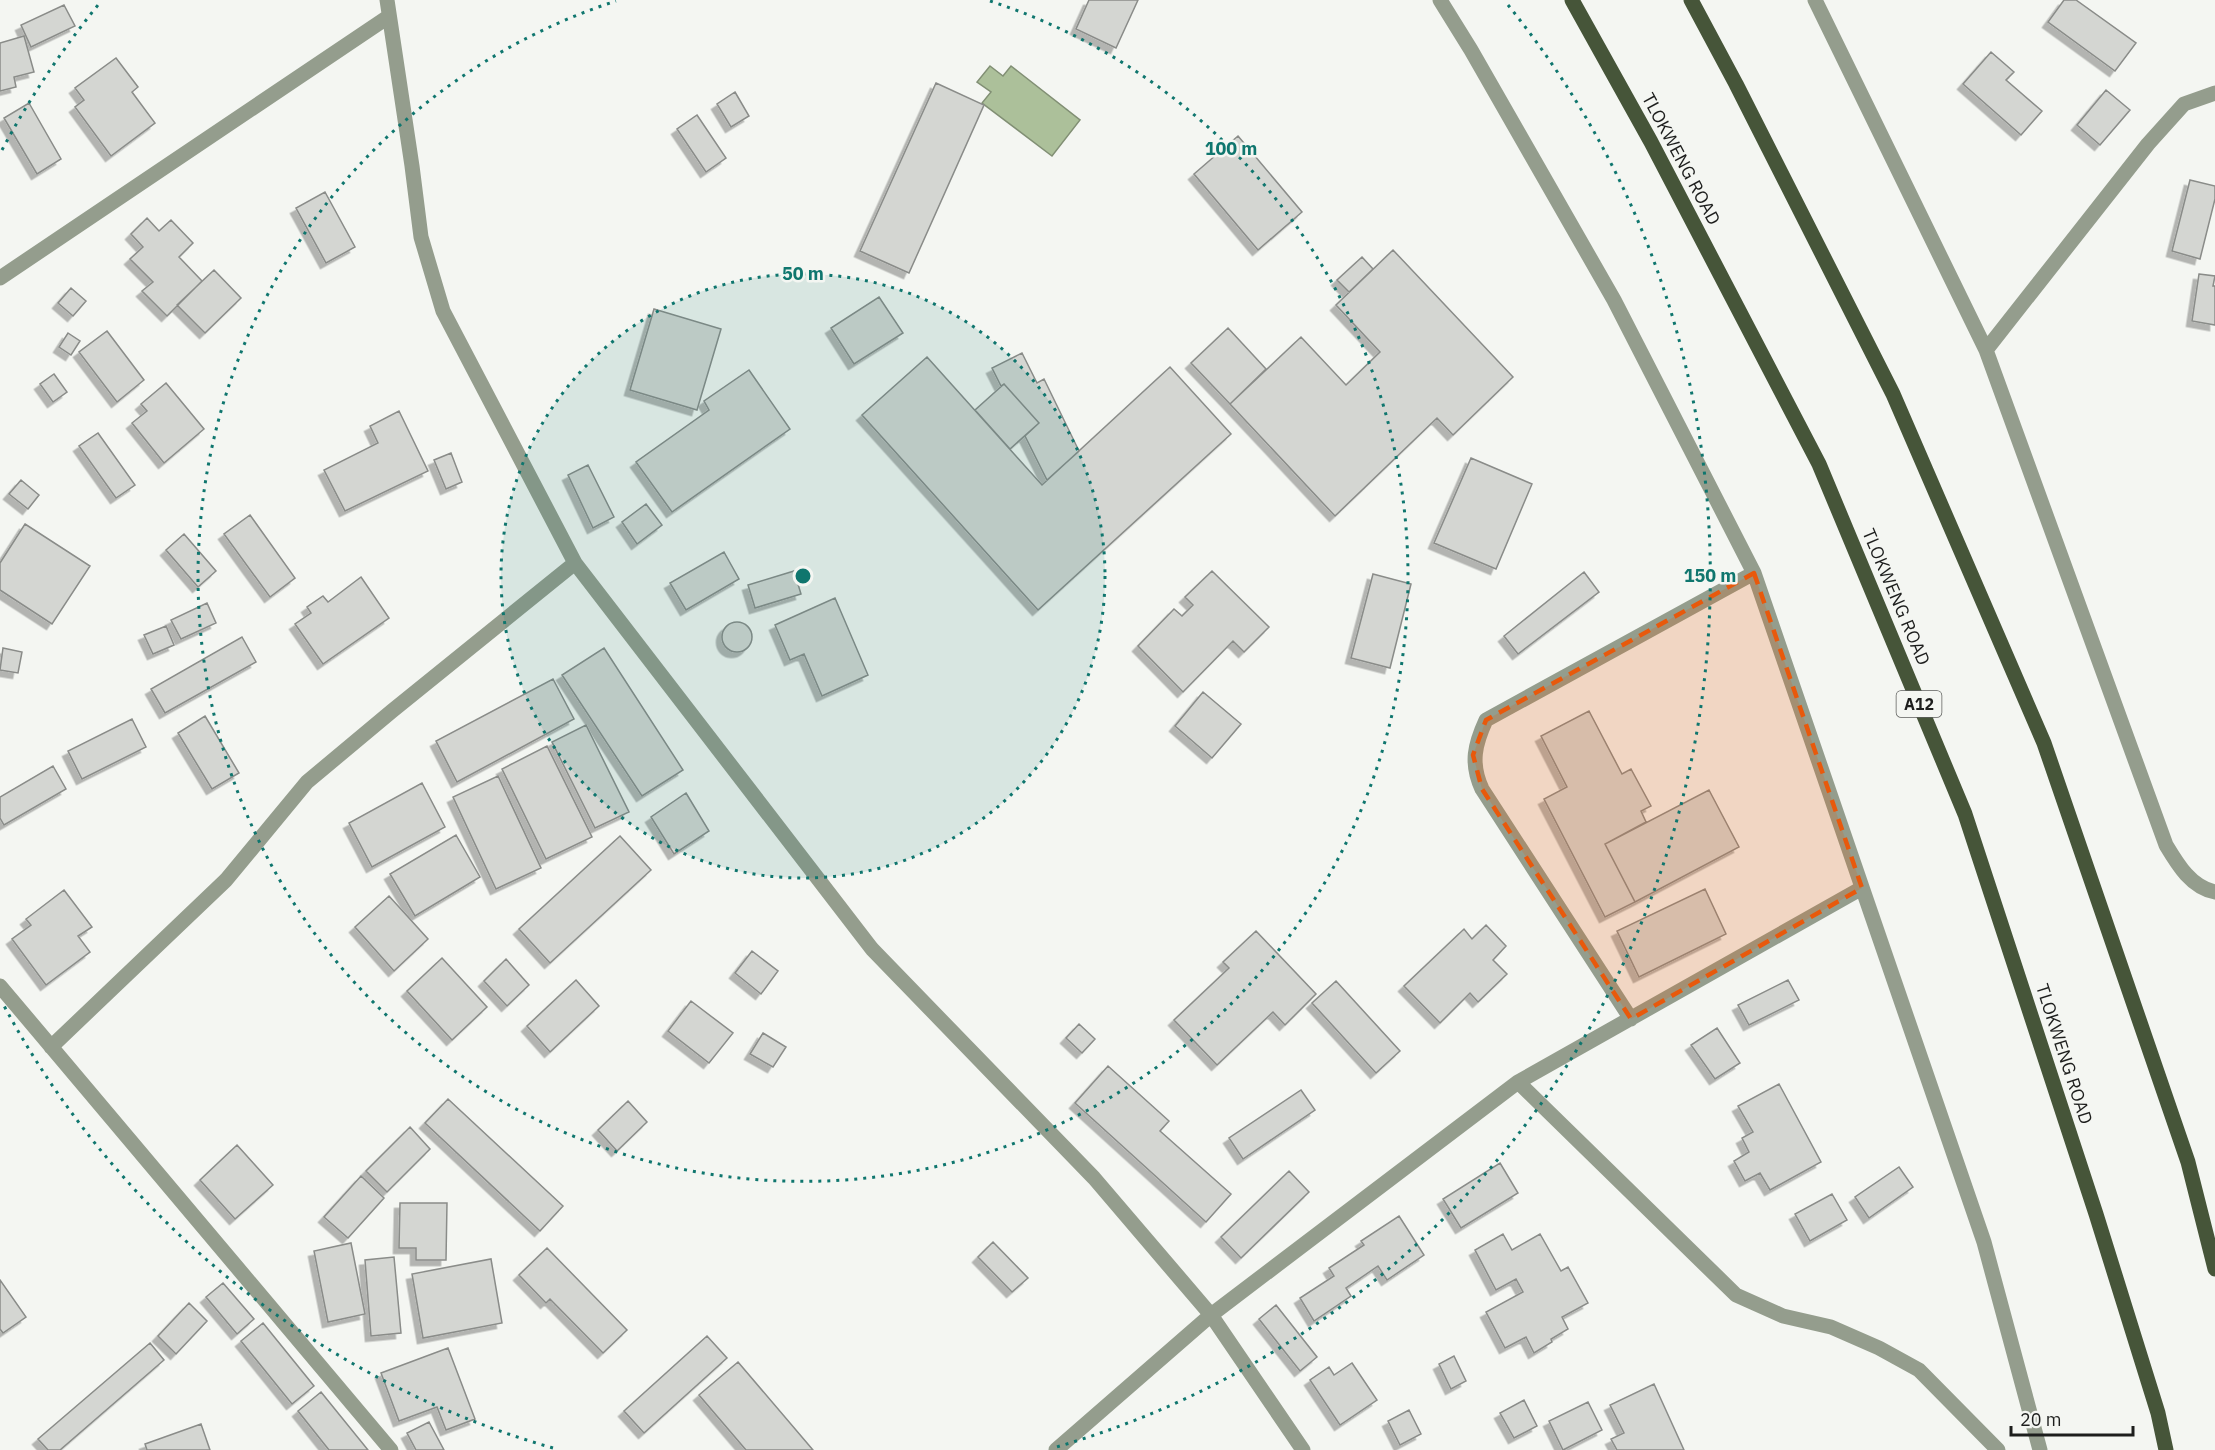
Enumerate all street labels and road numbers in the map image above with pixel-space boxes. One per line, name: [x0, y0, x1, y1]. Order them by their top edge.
street label: TLOKWENG ROAD: [1637, 89, 1726, 229]
street label: TLOKWENG ROAD: [1857, 525, 1936, 669]
road number: A12: [1896, 691, 1942, 717]
street label: TLOKWENG ROAD: [2031, 981, 2098, 1127]

